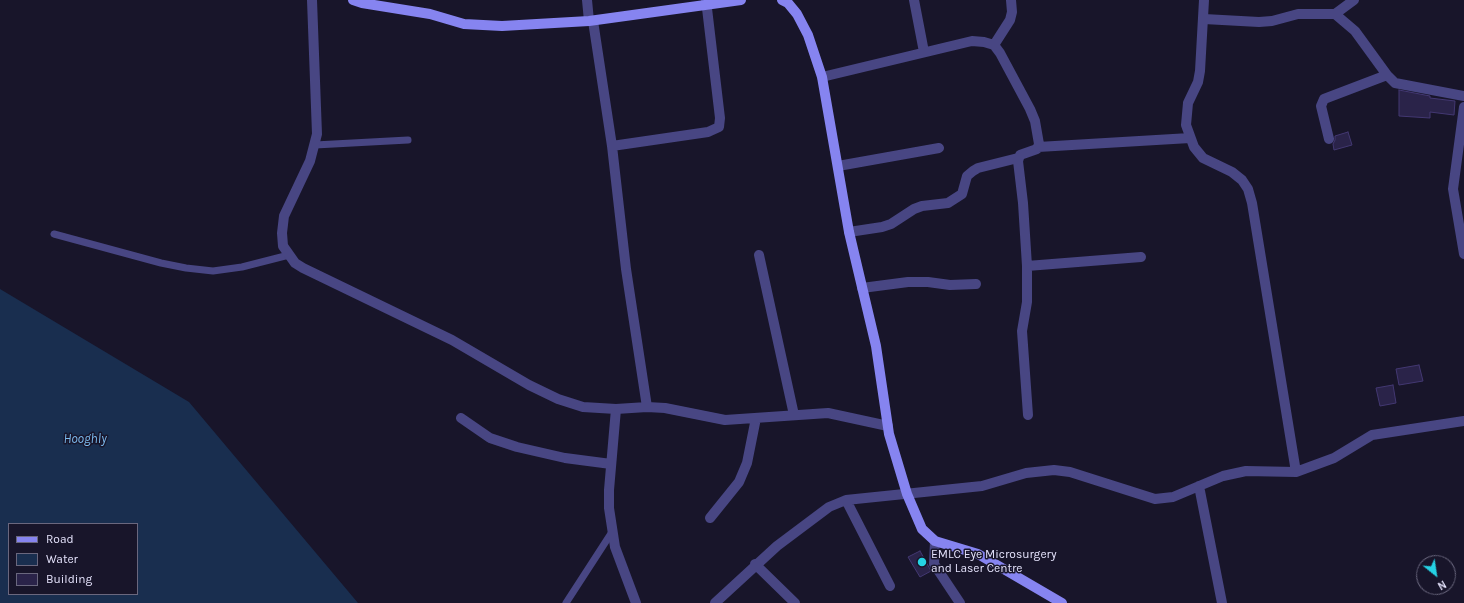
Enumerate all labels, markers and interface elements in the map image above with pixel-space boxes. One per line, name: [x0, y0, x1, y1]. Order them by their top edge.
water label: Hooghly: [63, 431, 107, 447]
legend: [8, 523, 138, 595]
text: Road: [46, 532, 74, 546]
place label: EMLC Eye Microsurgery and Laser Centre: [931, 548, 1056, 576]
text: Water: [46, 552, 78, 566]
north arrow: [1416, 555, 1456, 595]
marker: EMLC Eye Microsurgery and Laser Centre: [916, 556, 928, 568]
text: Building: [46, 572, 92, 586]
text: N: [1435, 577, 1448, 593]

